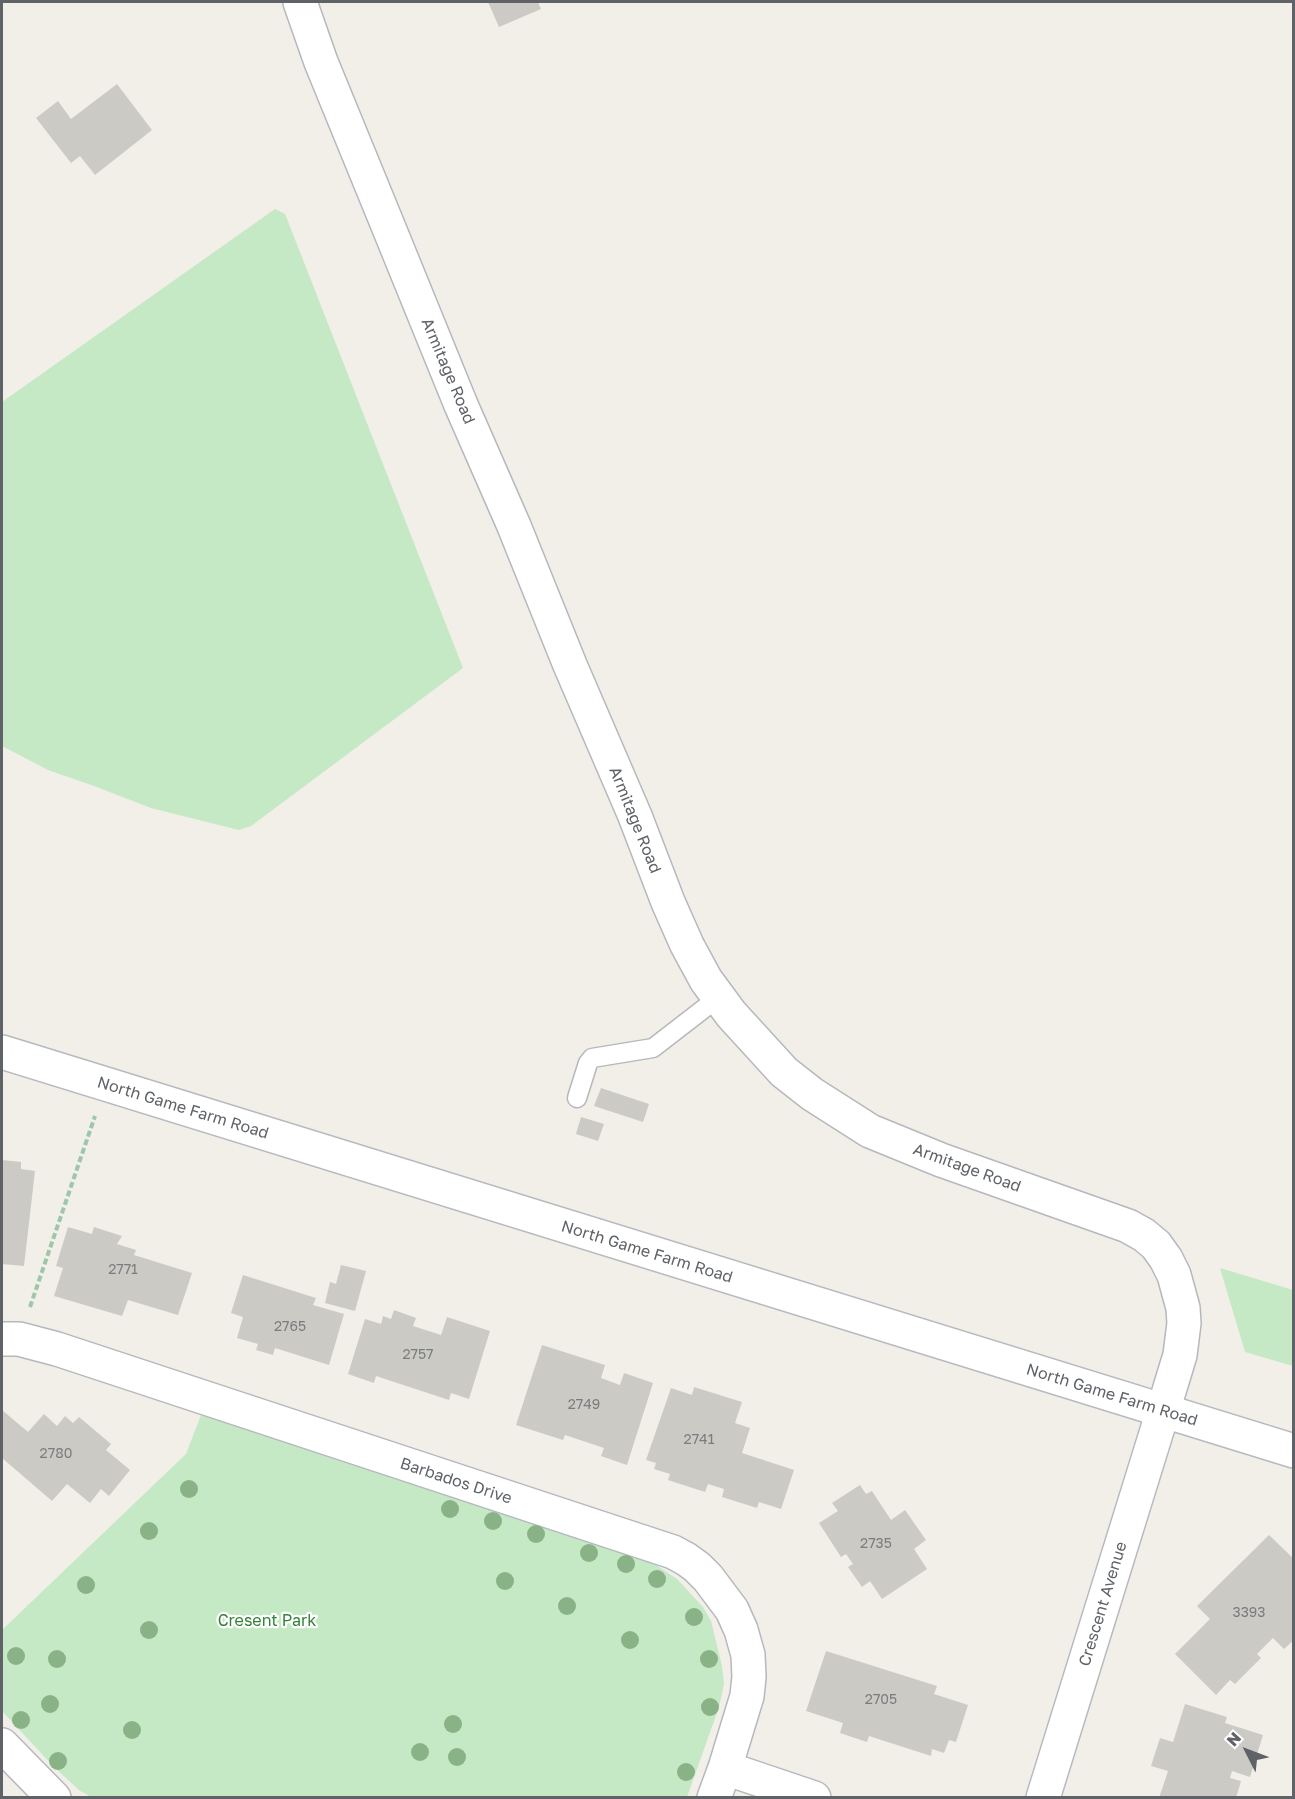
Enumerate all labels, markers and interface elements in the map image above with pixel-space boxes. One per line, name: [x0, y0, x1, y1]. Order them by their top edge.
street label: Armitage Road: [417, 315, 479, 427]
street label: Armitage Road: [605, 764, 665, 876]
street label: North Game Farm Road: [95, 1073, 271, 1143]
street label: Armitage Road: [911, 1140, 1023, 1196]
street label: North Game Farm Road: [559, 1217, 735, 1287]
house number: 2771: [108, 1262, 138, 1278]
house number: 2765: [274, 1319, 306, 1335]
house number: 2757: [402, 1347, 434, 1363]
street label: North Game Farm Road: [1024, 1360, 1200, 1430]
house number: 2749: [568, 1397, 600, 1413]
house number: 2741: [684, 1432, 714, 1448]
house number: 2780: [40, 1446, 72, 1462]
street label: Barbados Drive: [398, 1454, 514, 1508]
house number: 2735: [860, 1536, 892, 1552]
street label: Crescent Avenue: [1075, 1539, 1131, 1669]
house number: 3393: [1232, 1605, 1266, 1621]
park label: Cresent Park: [218, 1611, 316, 1631]
house number: 2705: [865, 1692, 897, 1708]
north arrow: [1217, 1721, 1277, 1781]
text: N: [1222, 1728, 1245, 1750]

